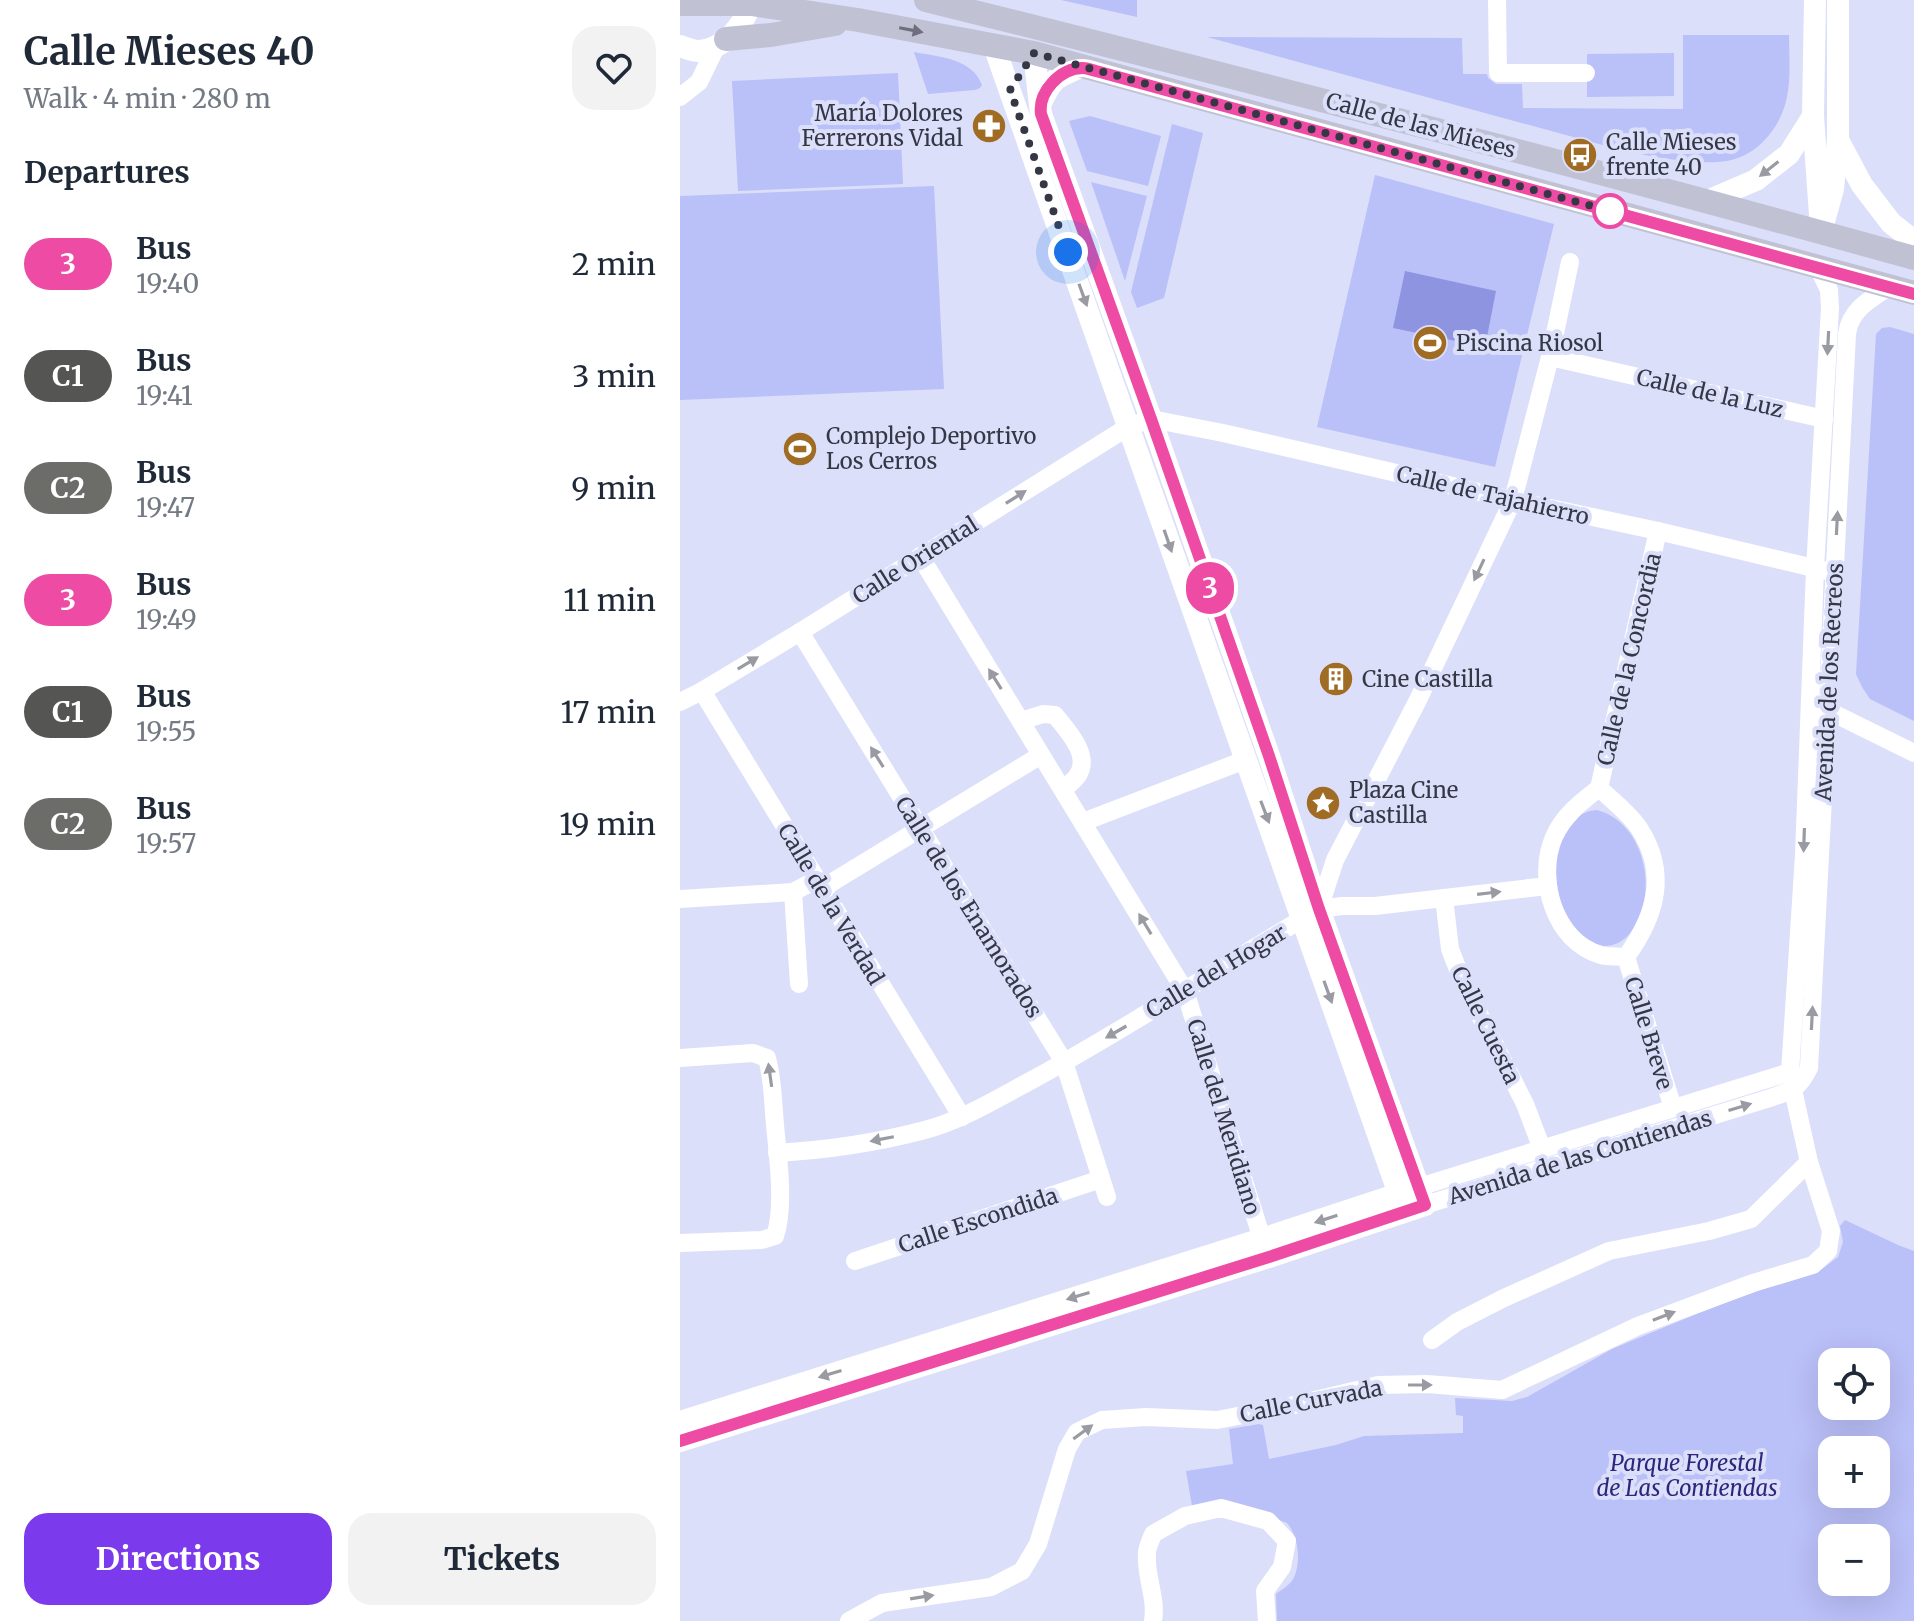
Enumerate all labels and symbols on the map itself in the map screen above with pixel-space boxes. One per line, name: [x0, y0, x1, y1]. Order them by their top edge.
one-way arrow: [899, 24, 924, 36]
street label: Calle de las Mieses: [1323, 86, 1519, 164]
place label: María Dolores Ferrerons Vidal: [802, 99, 963, 152]
pharmacy icon: María Dolores Ferrerons Vidal: [970, 107, 1008, 145]
place label: Calle Mieses frente 40: [1606, 128, 1737, 181]
bus stop icon: Calle Mieses frente 40: [1561, 136, 1599, 174]
one-way arrow: [1759, 161, 1779, 177]
unlabelled marker: [1593, 194, 1627, 228]
your location: [1048, 232, 1088, 272]
one-way arrow: [1078, 284, 1090, 308]
sports icon: Piscina Riosol: [1411, 324, 1449, 362]
place label: Piscina Riosol: [1456, 329, 1603, 357]
one-way arrow: [1822, 331, 1835, 356]
street label: Calle de la Luz: [1634, 363, 1786, 423]
place label: Complejo Deportivo Los Cerros: [826, 422, 1037, 475]
sports icon: Complejo Deportivo Los Cerros: [781, 430, 819, 468]
street label: Calle de Tajahierro: [1394, 459, 1592, 531]
one-way arrow: [1005, 490, 1027, 504]
street label: Calle Oriental: [847, 510, 983, 610]
one-way arrow: [1831, 510, 1844, 535]
one-way arrow: [1162, 529, 1175, 553]
street label: Calle de la Concordia: [1591, 550, 1667, 768]
one-way arrow: [1472, 559, 1486, 582]
line badge: 3: [1184, 562, 1236, 614]
street label: Avenida de los Recreos: [1809, 562, 1849, 803]
one-way arrow: [737, 657, 759, 671]
building icon: Cine Castilla: [1317, 660, 1355, 698]
place label: Cine Castilla: [1362, 665, 1493, 693]
one-way arrow: [988, 667, 1003, 690]
one-way arrow: [871, 746, 885, 768]
place label: Plaza Cine Castilla: [1349, 776, 1458, 829]
place icon: Plaza Cine Castilla: [1304, 784, 1342, 822]
street label: Calle de los Enamorados: [889, 791, 1049, 1023]
one-way arrow: [1259, 801, 1272, 825]
street label: Calle de la Verdad: [772, 818, 890, 990]
one-way arrow: [1798, 828, 1811, 853]
one-way arrow: [1477, 886, 1502, 899]
one-way arrow: [1138, 913, 1152, 935]
street label: Calle del Hogar: [1141, 918, 1291, 1024]
street label: Calle Cuesta: [1445, 962, 1527, 1089]
street label: Calle Breve: [1619, 973, 1679, 1093]
one-way arrow: [1323, 980, 1335, 1004]
one-way arrow: [1805, 1005, 1818, 1030]
street label: Calle del Meridiano: [1181, 1016, 1267, 1218]
one-way arrow: [1105, 1025, 1128, 1039]
one-way arrow: [763, 1062, 776, 1087]
one-way arrow: [1729, 1101, 1753, 1113]
street label: Avenida de las Contiendas: [1444, 1104, 1715, 1211]
one-way arrow: [869, 1133, 894, 1146]
street label: Calle Escondida: [895, 1181, 1061, 1259]
one-way arrow: [1314, 1213, 1338, 1225]
one-way arrow: [1065, 1290, 1089, 1303]
one-way arrow: [1652, 1309, 1676, 1322]
one-way arrow: [817, 1369, 841, 1381]
street label: Calle Curvada: [1237, 1373, 1385, 1429]
one-way arrow: [1408, 1379, 1433, 1391]
one-way arrow: [1072, 1424, 1094, 1440]
park label: Parque Forestal de Las Contiendas: [1597, 1449, 1777, 1502]
one-way arrow: [910, 1590, 935, 1603]

